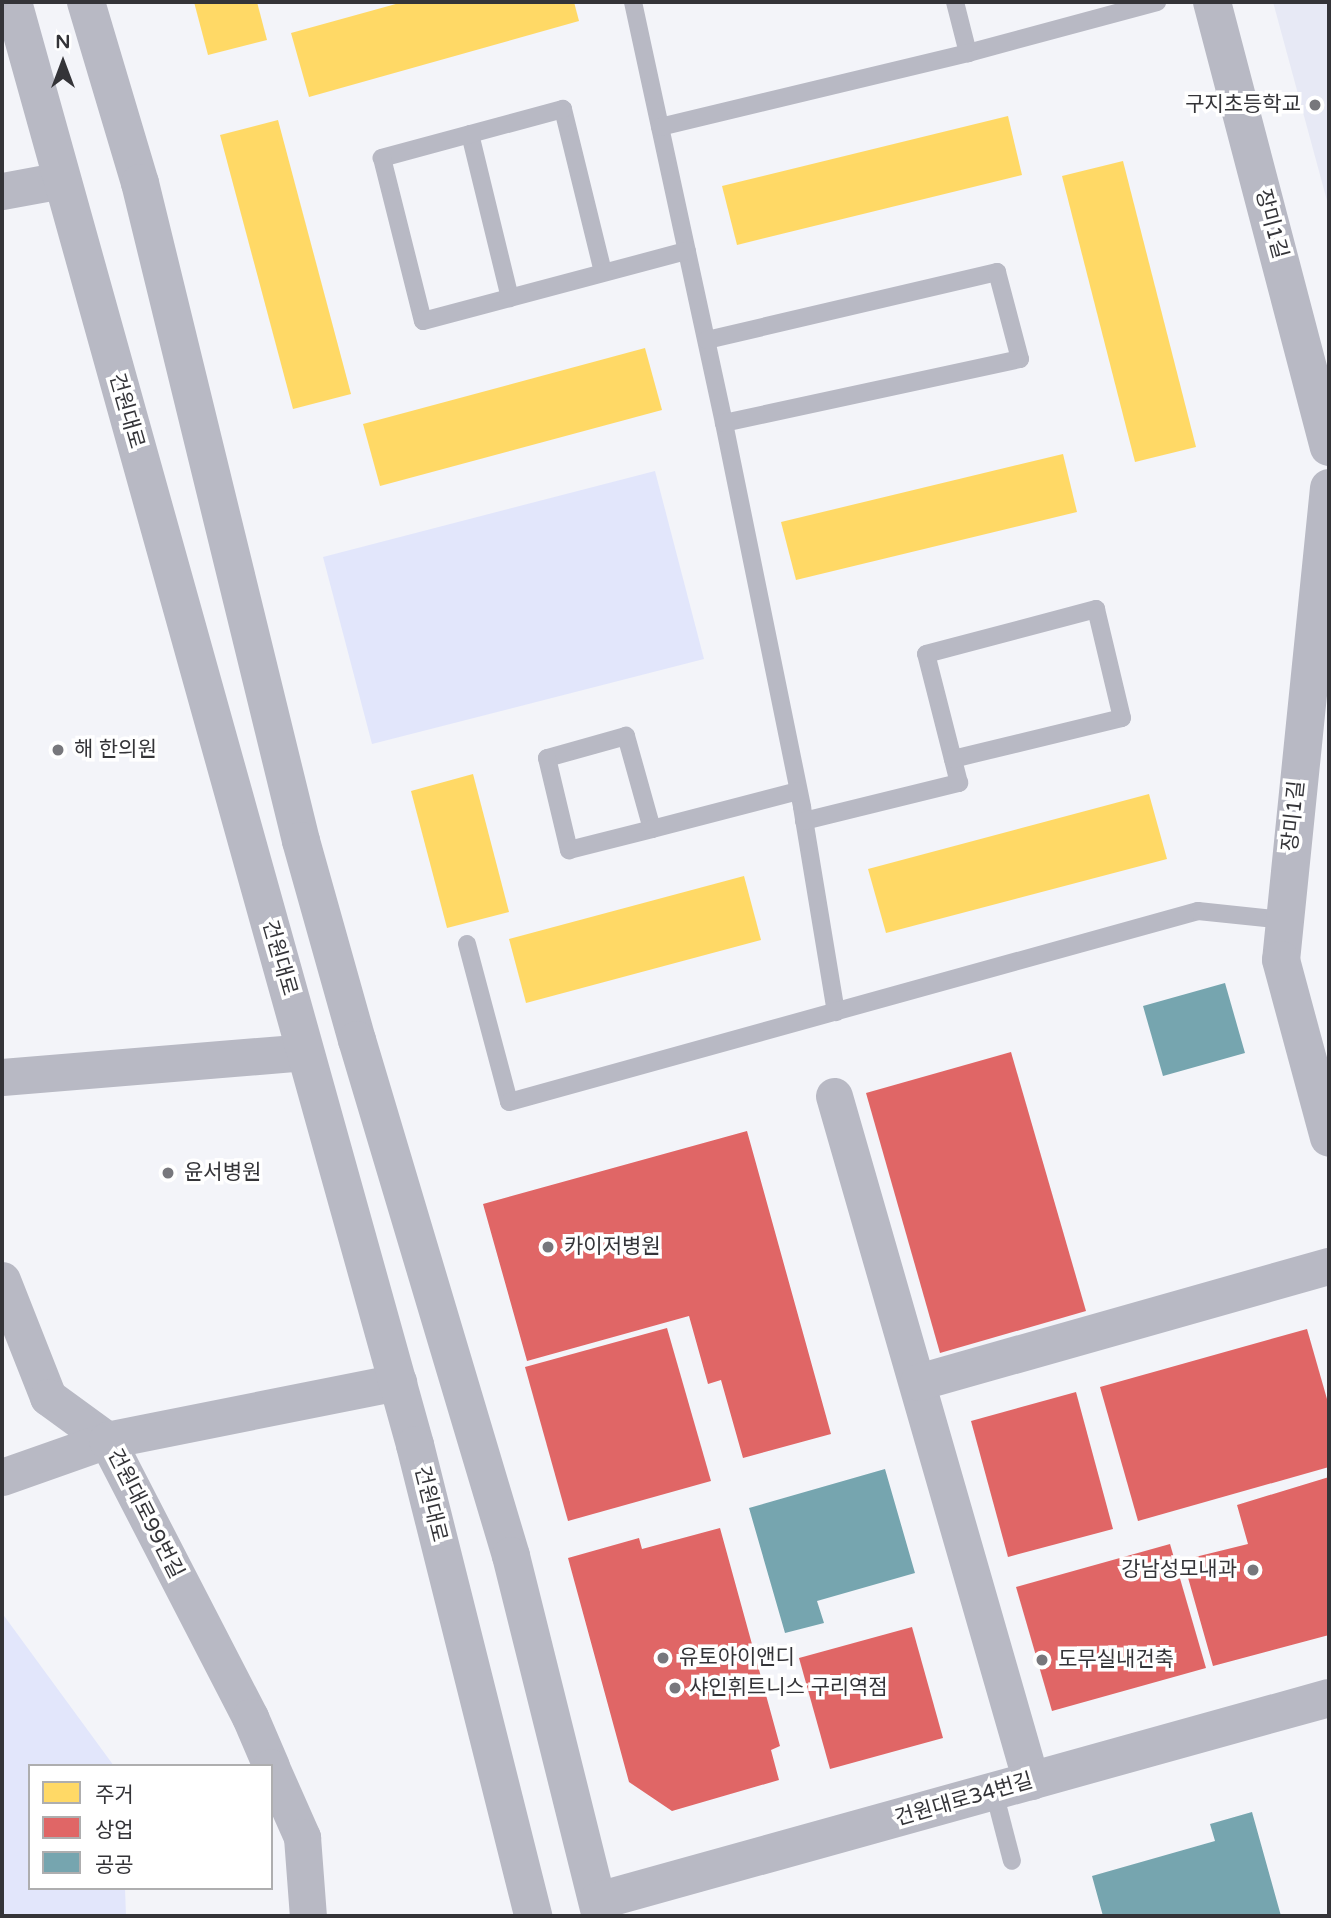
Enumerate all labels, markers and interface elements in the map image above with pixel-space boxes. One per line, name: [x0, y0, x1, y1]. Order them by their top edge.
north arrow: [28, 28, 98, 98]
text: N: [55, 31, 71, 53]
place label: 구지초등학교: [1185, 92, 1301, 118]
marker: 구지초등학교: [1307, 97, 1323, 113]
street label: 장미1길: [1250, 186, 1292, 262]
street label: 건원대로: [103, 370, 149, 452]
place label: 해 한의원: [74, 737, 157, 763]
marker: 해 한의원: [48, 740, 68, 760]
street label: 장미1길: [1278, 779, 1310, 853]
street label: 건원대로: [256, 917, 302, 999]
place label: 윤서병원: [184, 1160, 261, 1186]
marker: 윤서병원: [158, 1163, 178, 1183]
place label: 카이저병원: [564, 1234, 661, 1260]
marker: 카이저병원: [538, 1237, 558, 1257]
street label: 건원대로99번길: [101, 1445, 189, 1583]
street label: 건원대로: [408, 1463, 452, 1545]
place label: 강남성모내과: [1121, 1557, 1237, 1583]
marker: 강남성모내과: [1243, 1560, 1263, 1580]
place label: 유토아이앤디: [679, 1645, 795, 1671]
place label: 도무실내건축: [1058, 1647, 1174, 1673]
marker: 유토아이앤디: [653, 1648, 673, 1668]
marker: 도무실내건축: [1032, 1650, 1052, 1670]
place label: 샤인휘트니스 구리역점: [689, 1675, 888, 1701]
marker: 샤인휘트니스 구리역점: [667, 1680, 683, 1696]
legend: [28, 1764, 273, 1890]
street label: 건원대로34번길: [892, 1768, 1036, 1832]
text: 주거: [95, 1783, 134, 1808]
text: 상업: [95, 1818, 134, 1843]
text: 공공: [95, 1853, 134, 1878]

